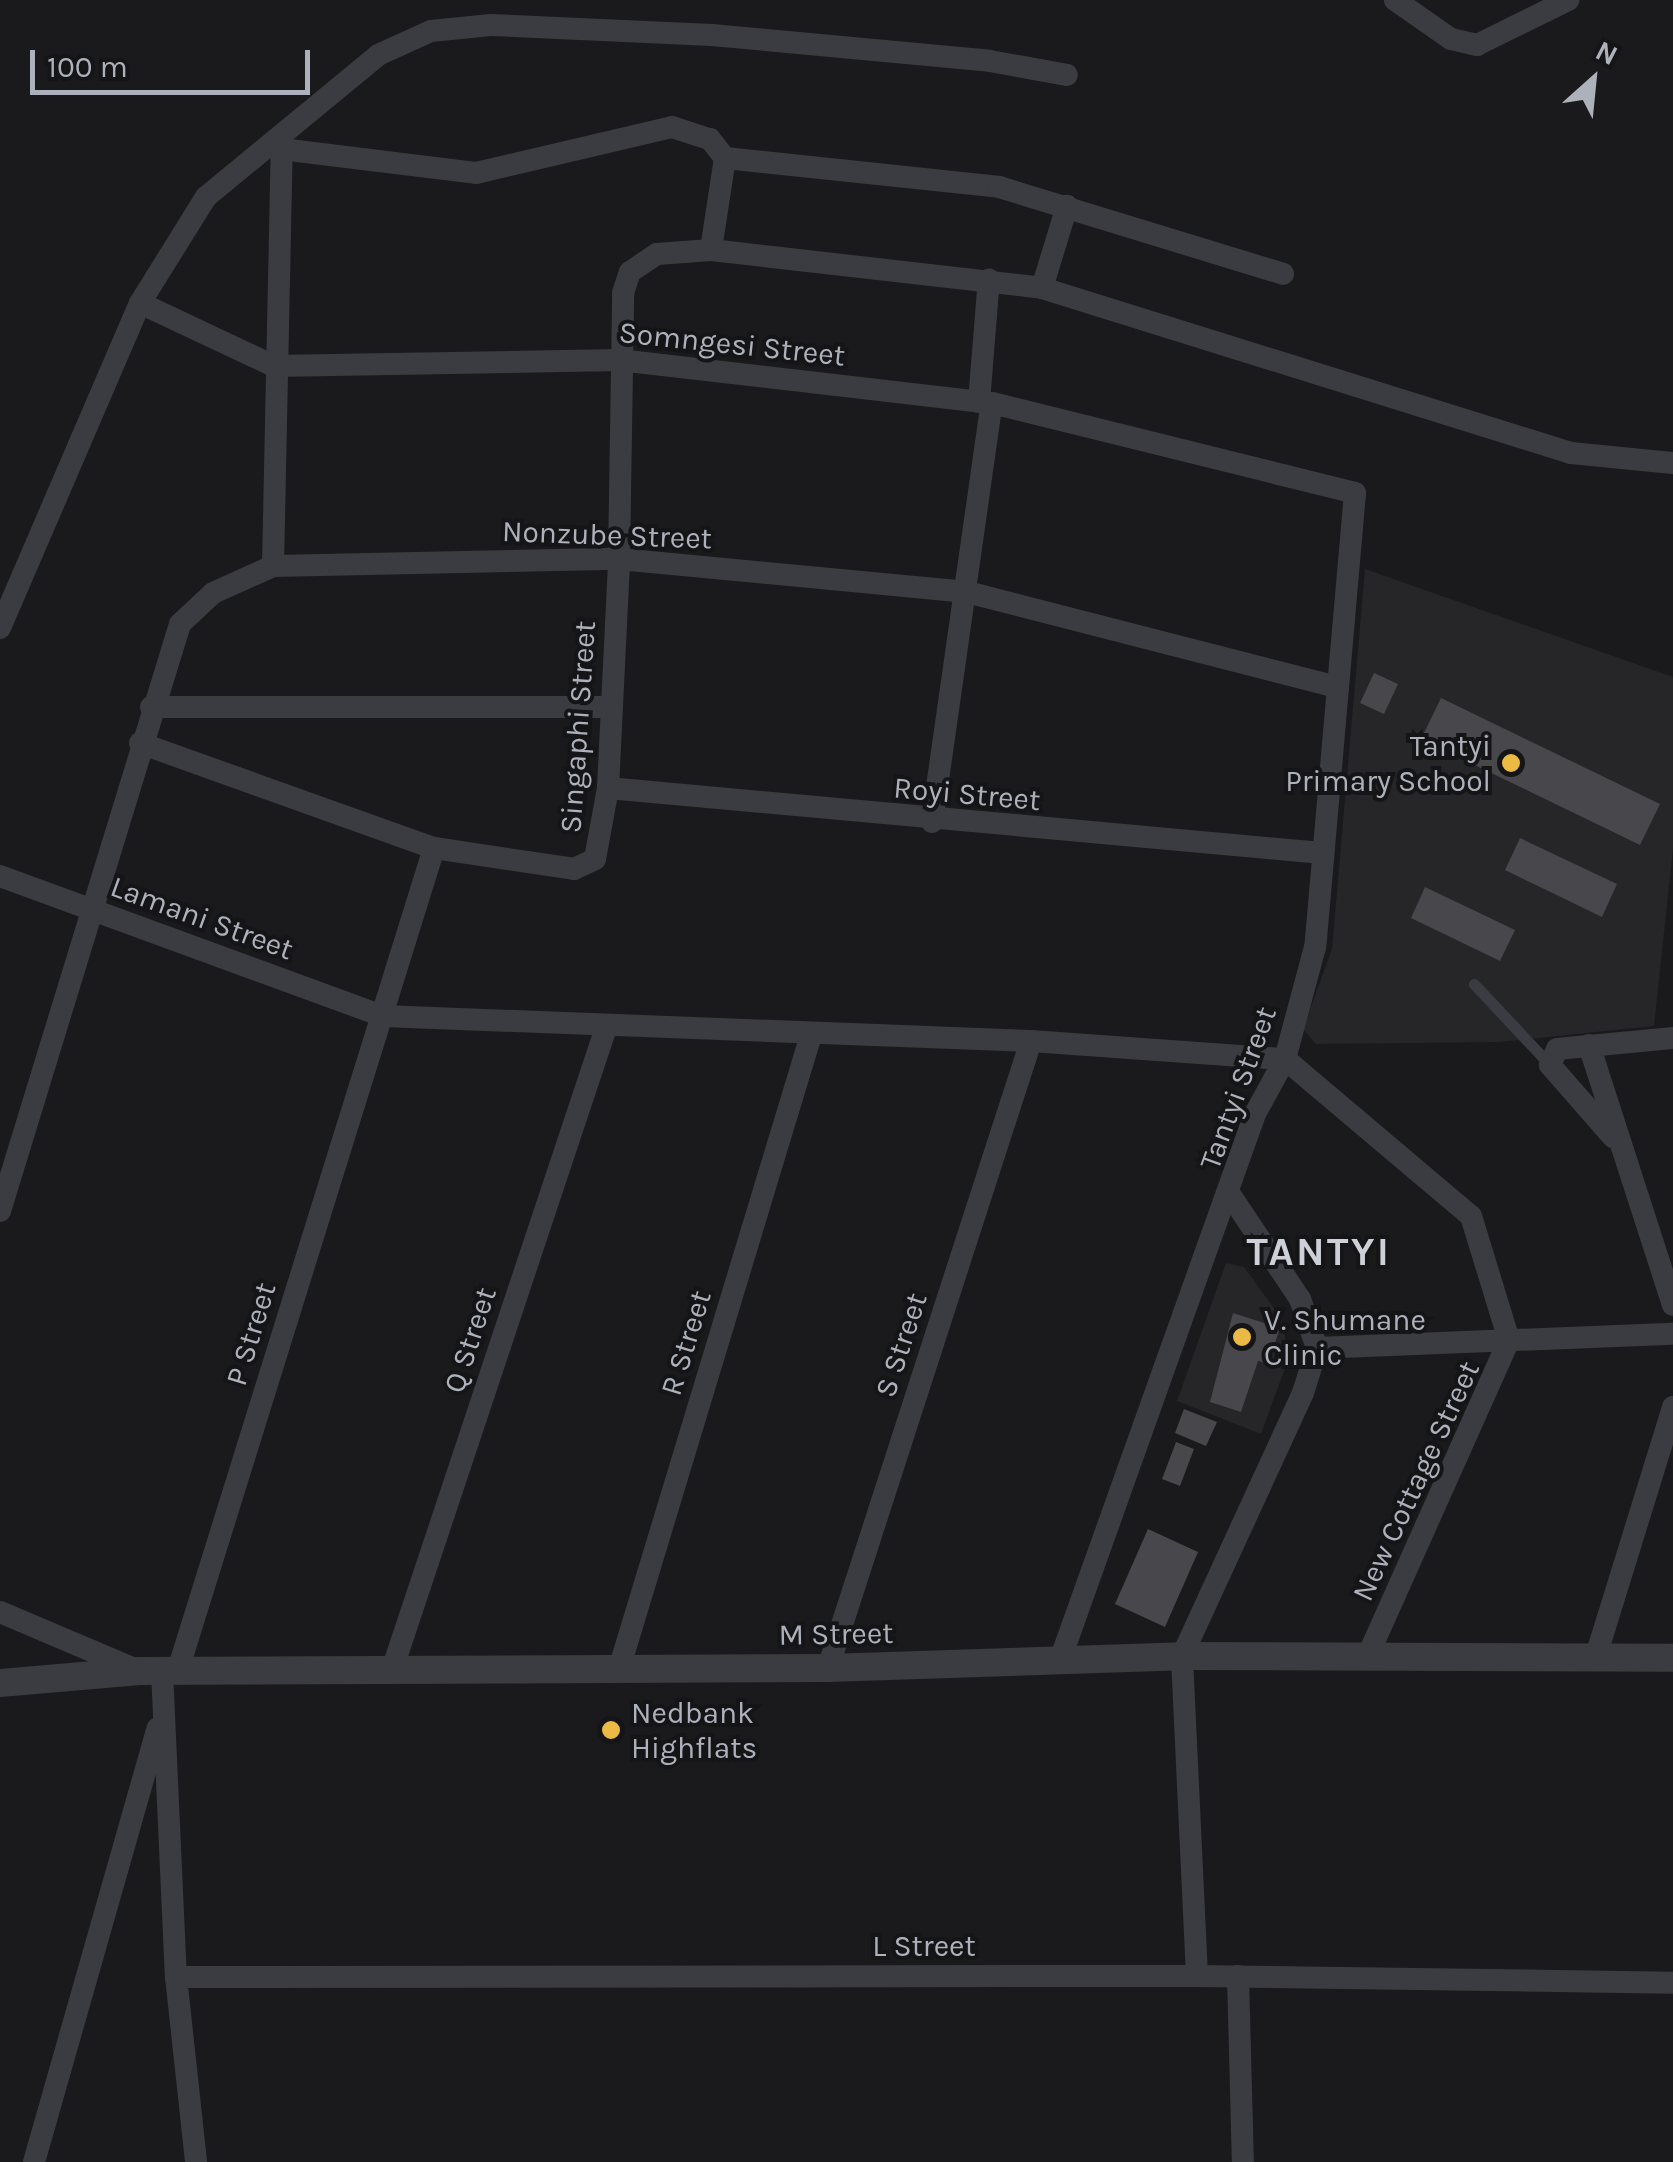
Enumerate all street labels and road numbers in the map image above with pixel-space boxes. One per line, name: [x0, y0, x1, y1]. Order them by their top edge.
street label: Somngesi Street: [617, 314, 847, 374]
street label: Nonzube Street: [501, 513, 713, 557]
street label: Singaphi Street: [553, 620, 603, 834]
street label: Royi Street: [892, 770, 1042, 818]
street label: Lamani Street: [106, 868, 298, 968]
street label: Tantyi Street: [1192, 1002, 1284, 1174]
street label: P Street: [218, 1278, 284, 1390]
street label: Q Street: [436, 1283, 504, 1397]
street label: R Street: [653, 1286, 719, 1400]
street label: S Street: [867, 1288, 935, 1402]
street label: New Cottage Street: [1345, 1355, 1487, 1607]
street label: M Street: [778, 1615, 894, 1653]
street label: L Street: [872, 1928, 976, 1964]

